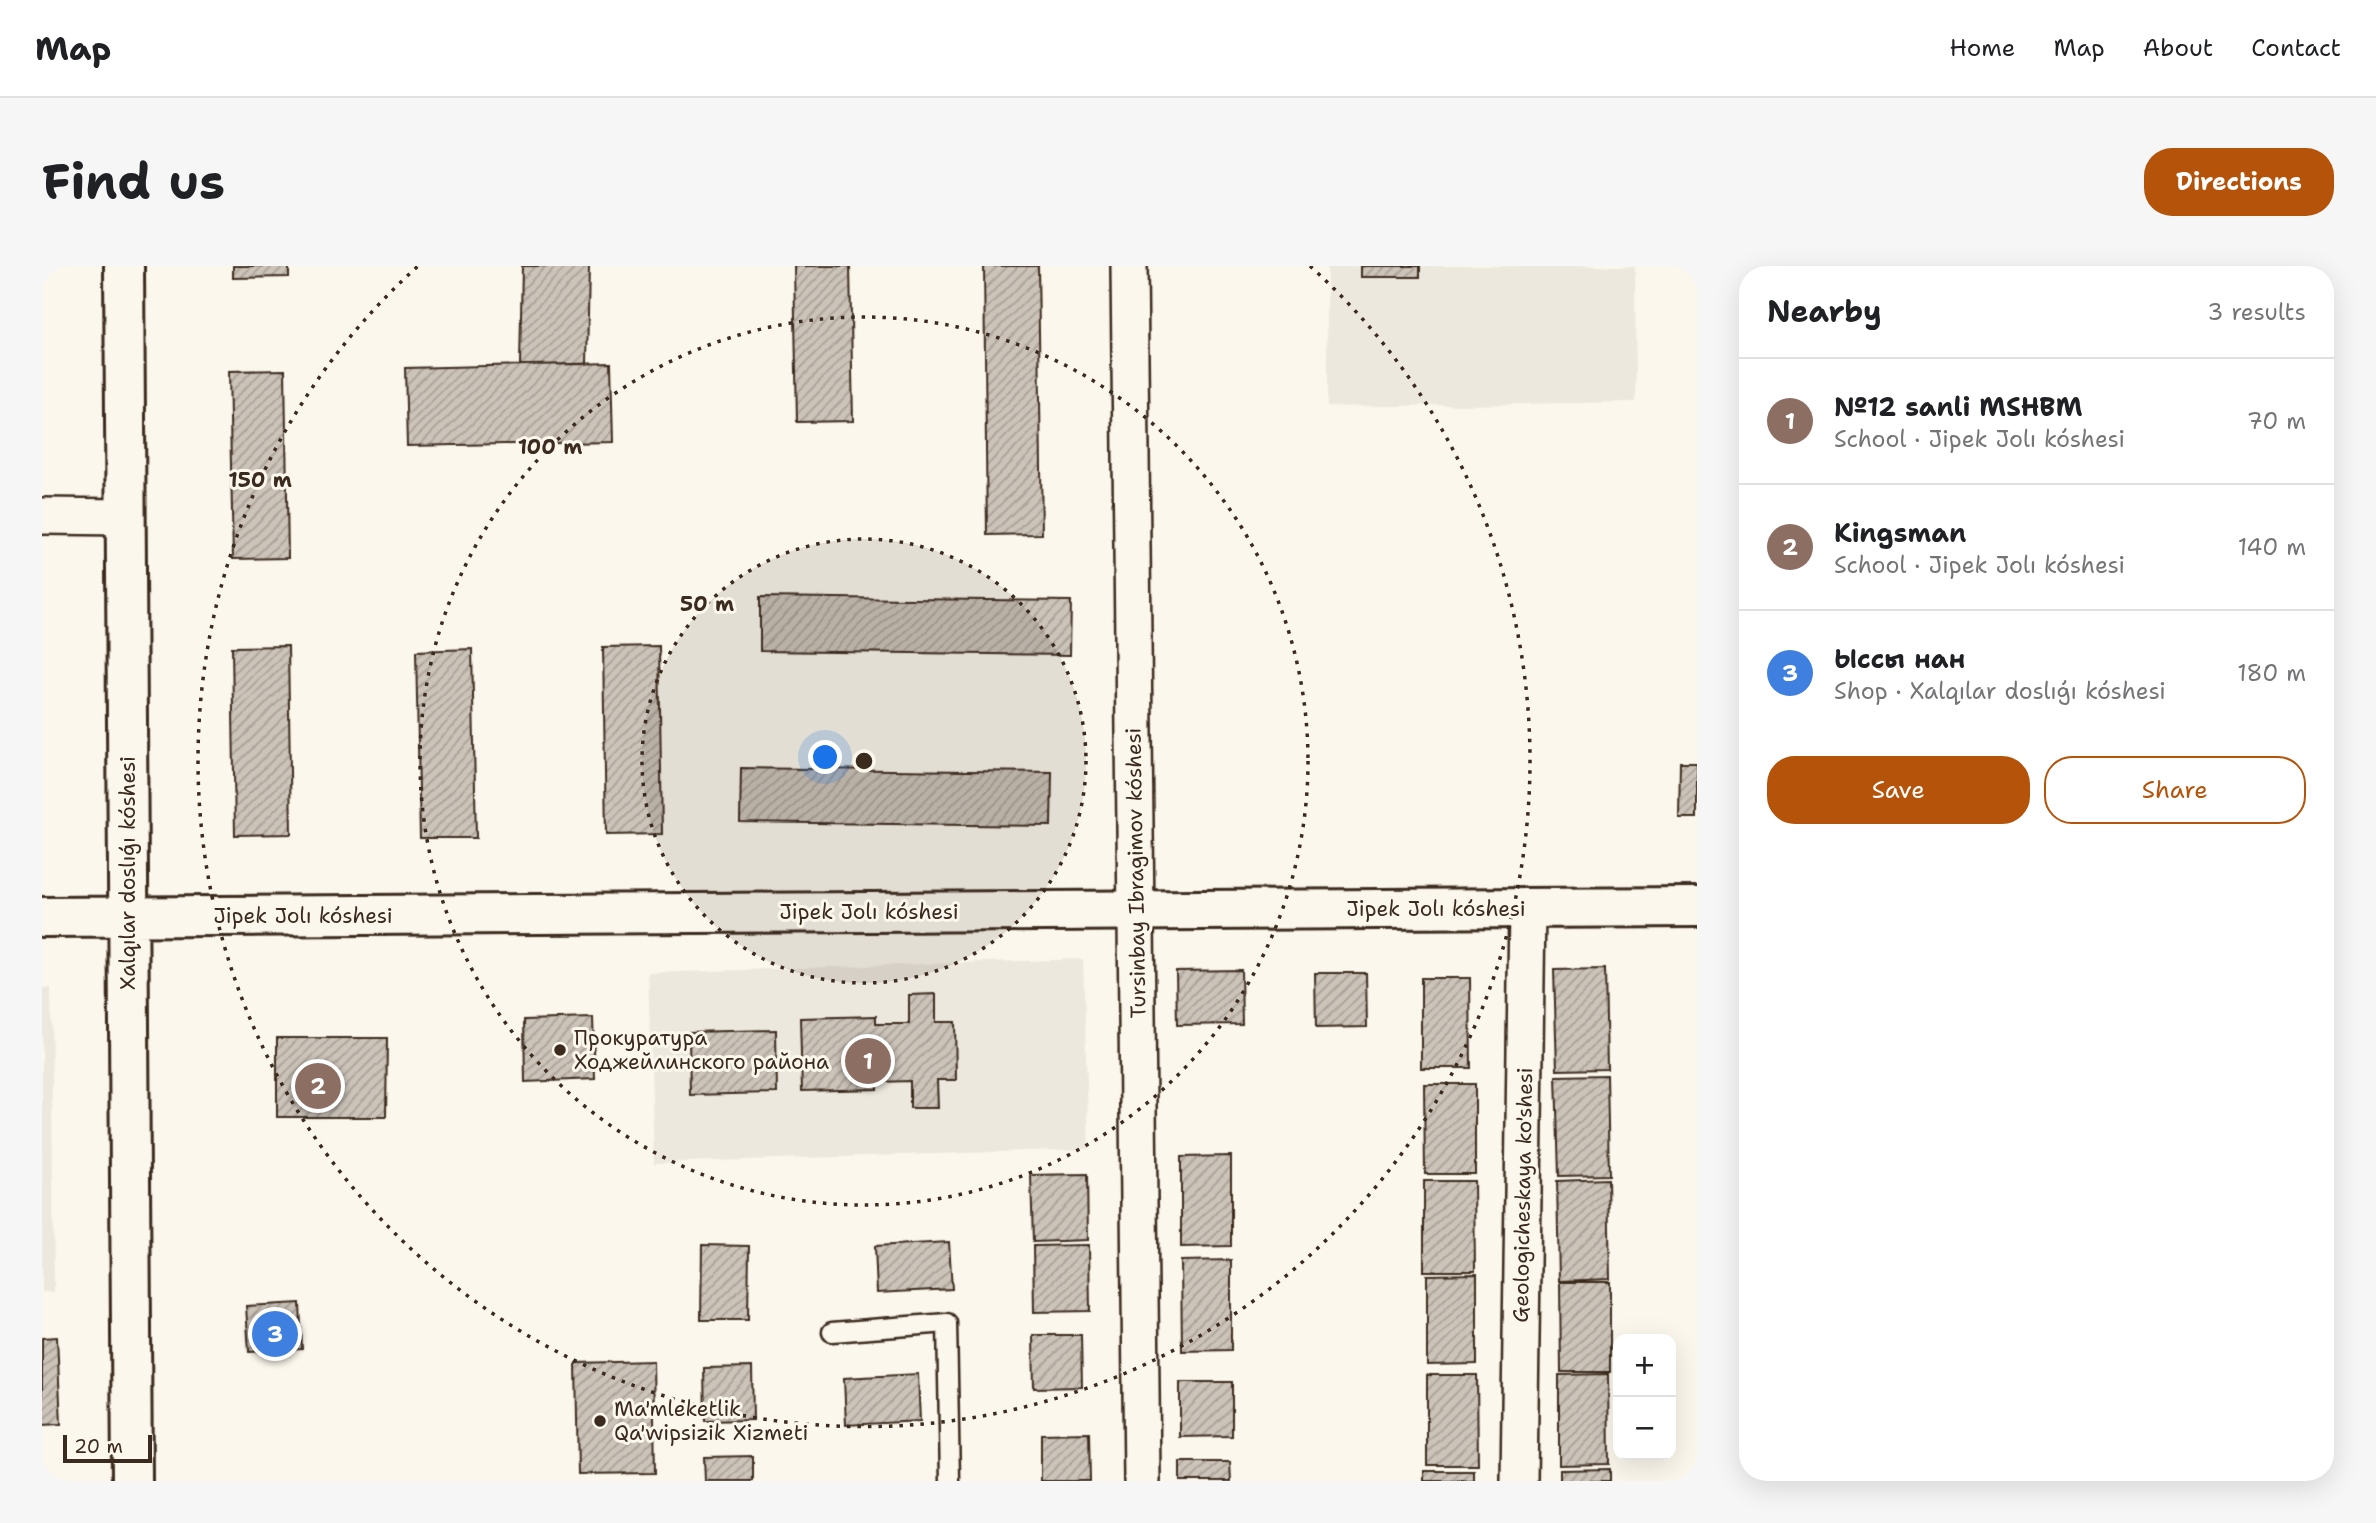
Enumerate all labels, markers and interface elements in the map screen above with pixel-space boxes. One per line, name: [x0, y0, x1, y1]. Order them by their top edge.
text: Map: [35, 26, 111, 71]
text: Home: [1949, 32, 2015, 64]
text: Map: [2053, 32, 2105, 64]
text: About: [2143, 32, 2213, 64]
text: Contact: [2251, 32, 2341, 64]
button: Directions: [2144, 148, 2334, 216]
text: Find us: [42, 149, 225, 215]
text: Nearby: [1767, 291, 1882, 332]
text: 3 results: [2207, 297, 2306, 327]
text: №12 sanli MSHBM: [1834, 389, 2082, 424]
text: 1: [1785, 406, 1795, 436]
text: 70 m: [2247, 406, 2306, 436]
text: School · Jipek Jolı kóshesi: [1834, 424, 2125, 454]
text: 100 m: [518, 433, 582, 461]
text: 150 m: [228, 466, 292, 494]
text: Kingsman: [1834, 515, 1966, 550]
text: 2: [1782, 532, 1798, 562]
text: 140 m: [2238, 532, 2306, 562]
text: School · Jipek Jolı kóshesi: [1834, 550, 2125, 580]
text: 50 m: [680, 590, 734, 618]
text: Ыссы нан: [1834, 641, 1965, 676]
text: 3: [1782, 658, 1798, 688]
text: 180 m: [2237, 658, 2306, 688]
text: Shop · Xalqılar doslıǵı kóshesi: [1834, 676, 2166, 706]
street label: Tursinbay Ibragimov kóshesi: [1119, 727, 1153, 1019]
your location: [808, 740, 842, 774]
centre of rings: [852, 749, 876, 773]
street label: Xalqılar doslıǵı kóshesi: [114, 756, 142, 990]
button: Save: [1767, 756, 2030, 824]
button: Share: [2044, 756, 2306, 824]
street label: Jipek Jolı kóshesi: [1346, 895, 1526, 923]
street label: Jipek Jolı kóshesi: [779, 898, 959, 926]
street label: Jipek Jolı kóshesi: [213, 902, 393, 930]
place label: Прокуратура Ходжейлинского района: [574, 1024, 829, 1076]
pin: 1: [845, 1035, 891, 1087]
marker: Прокуратура Ходжейлинского района: [552, 1042, 568, 1058]
pin: 2: [295, 1060, 341, 1112]
street label: Geologicheskaya ko'shesi: [1507, 1067, 1539, 1323]
pin: 3: [252, 1308, 298, 1360]
map controls: [1613, 1334, 1676, 1460]
button: +: [1613, 1334, 1676, 1397]
place label: Ma'mleketlik Qa'wipsizik Xizmeti: [614, 1395, 808, 1447]
button: −: [1613, 1397, 1676, 1460]
marker: Ma'mleketlik Qa'wipsizik Xizmeti: [592, 1413, 608, 1429]
scale bar: [63, 1432, 152, 1464]
text: 20 m: [74, 1434, 123, 1459]

